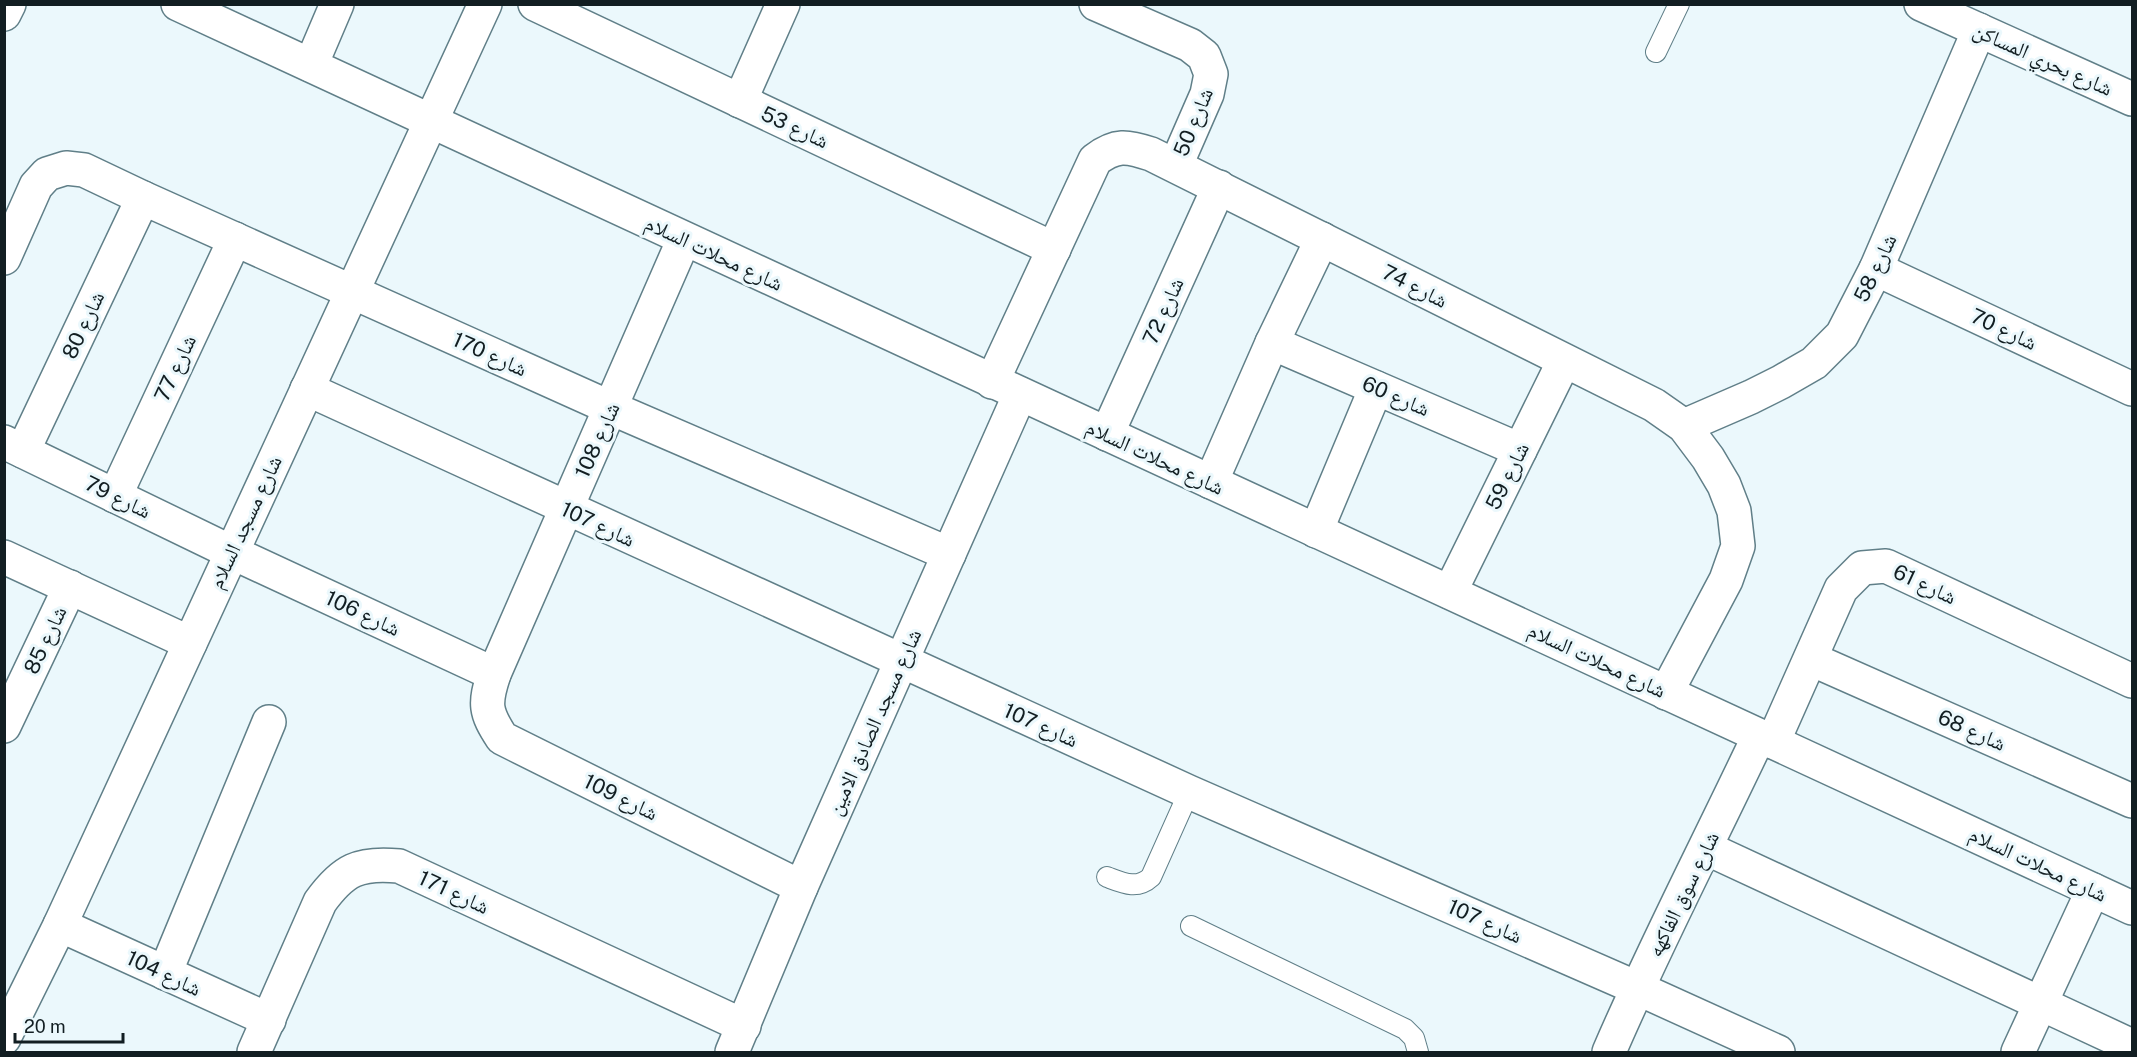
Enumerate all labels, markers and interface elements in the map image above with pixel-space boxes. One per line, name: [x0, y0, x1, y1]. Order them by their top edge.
street label: شارع بحري المساكن: [1968, 17, 2116, 105]
street label: شارع 50: [1168, 84, 1219, 160]
street label: شارع 53: [757, 101, 833, 154]
street label: شارع محلات السلام: [640, 210, 787, 298]
street label: شارع 58: [1848, 230, 1902, 306]
street label: شارع 74: [1378, 259, 1452, 314]
street label: شارع 72: [1137, 274, 1190, 349]
street label: شارع 80: [57, 287, 110, 363]
street label: شارع 70: [1967, 303, 2041, 356]
street label: شارع 170: [449, 327, 531, 382]
street label: شارع 77: [149, 331, 202, 406]
street label: شارع 60: [1358, 371, 1433, 422]
street label: شارع 108: [569, 398, 626, 482]
street label: شارع محلات السلام: [1081, 414, 1228, 502]
street label: شارع 59: [1480, 438, 1535, 514]
street label: شارع مسجد السلام: [203, 451, 289, 593]
street label: شارع 79: [80, 470, 155, 525]
street label: شارع 107: [557, 496, 639, 553]
street label: شارع 61: [1889, 559, 1960, 610]
street label: شارع 106: [321, 585, 404, 642]
street label: شارع 85: [18, 602, 72, 678]
street label: شارع محلات السلام: [1523, 617, 1670, 705]
street label: شارع مسجد الصادق الامين: [822, 625, 927, 819]
street label: شارع 107: [1000, 698, 1082, 753]
street label: شارع 68: [1934, 704, 2010, 757]
street label: شارع 109: [579, 768, 662, 827]
street label: شارع محلات السلام: [1964, 821, 2111, 909]
street label: شارع سوق الفاكهه: [1642, 827, 1725, 961]
street label: شارع 171: [414, 865, 493, 920]
street label: شارع 107: [1444, 894, 1526, 949]
street label: شارع 104: [122, 945, 205, 1002]
scale bar: [15, 1006, 123, 1044]
text: 20 m: [24, 1016, 66, 1037]

